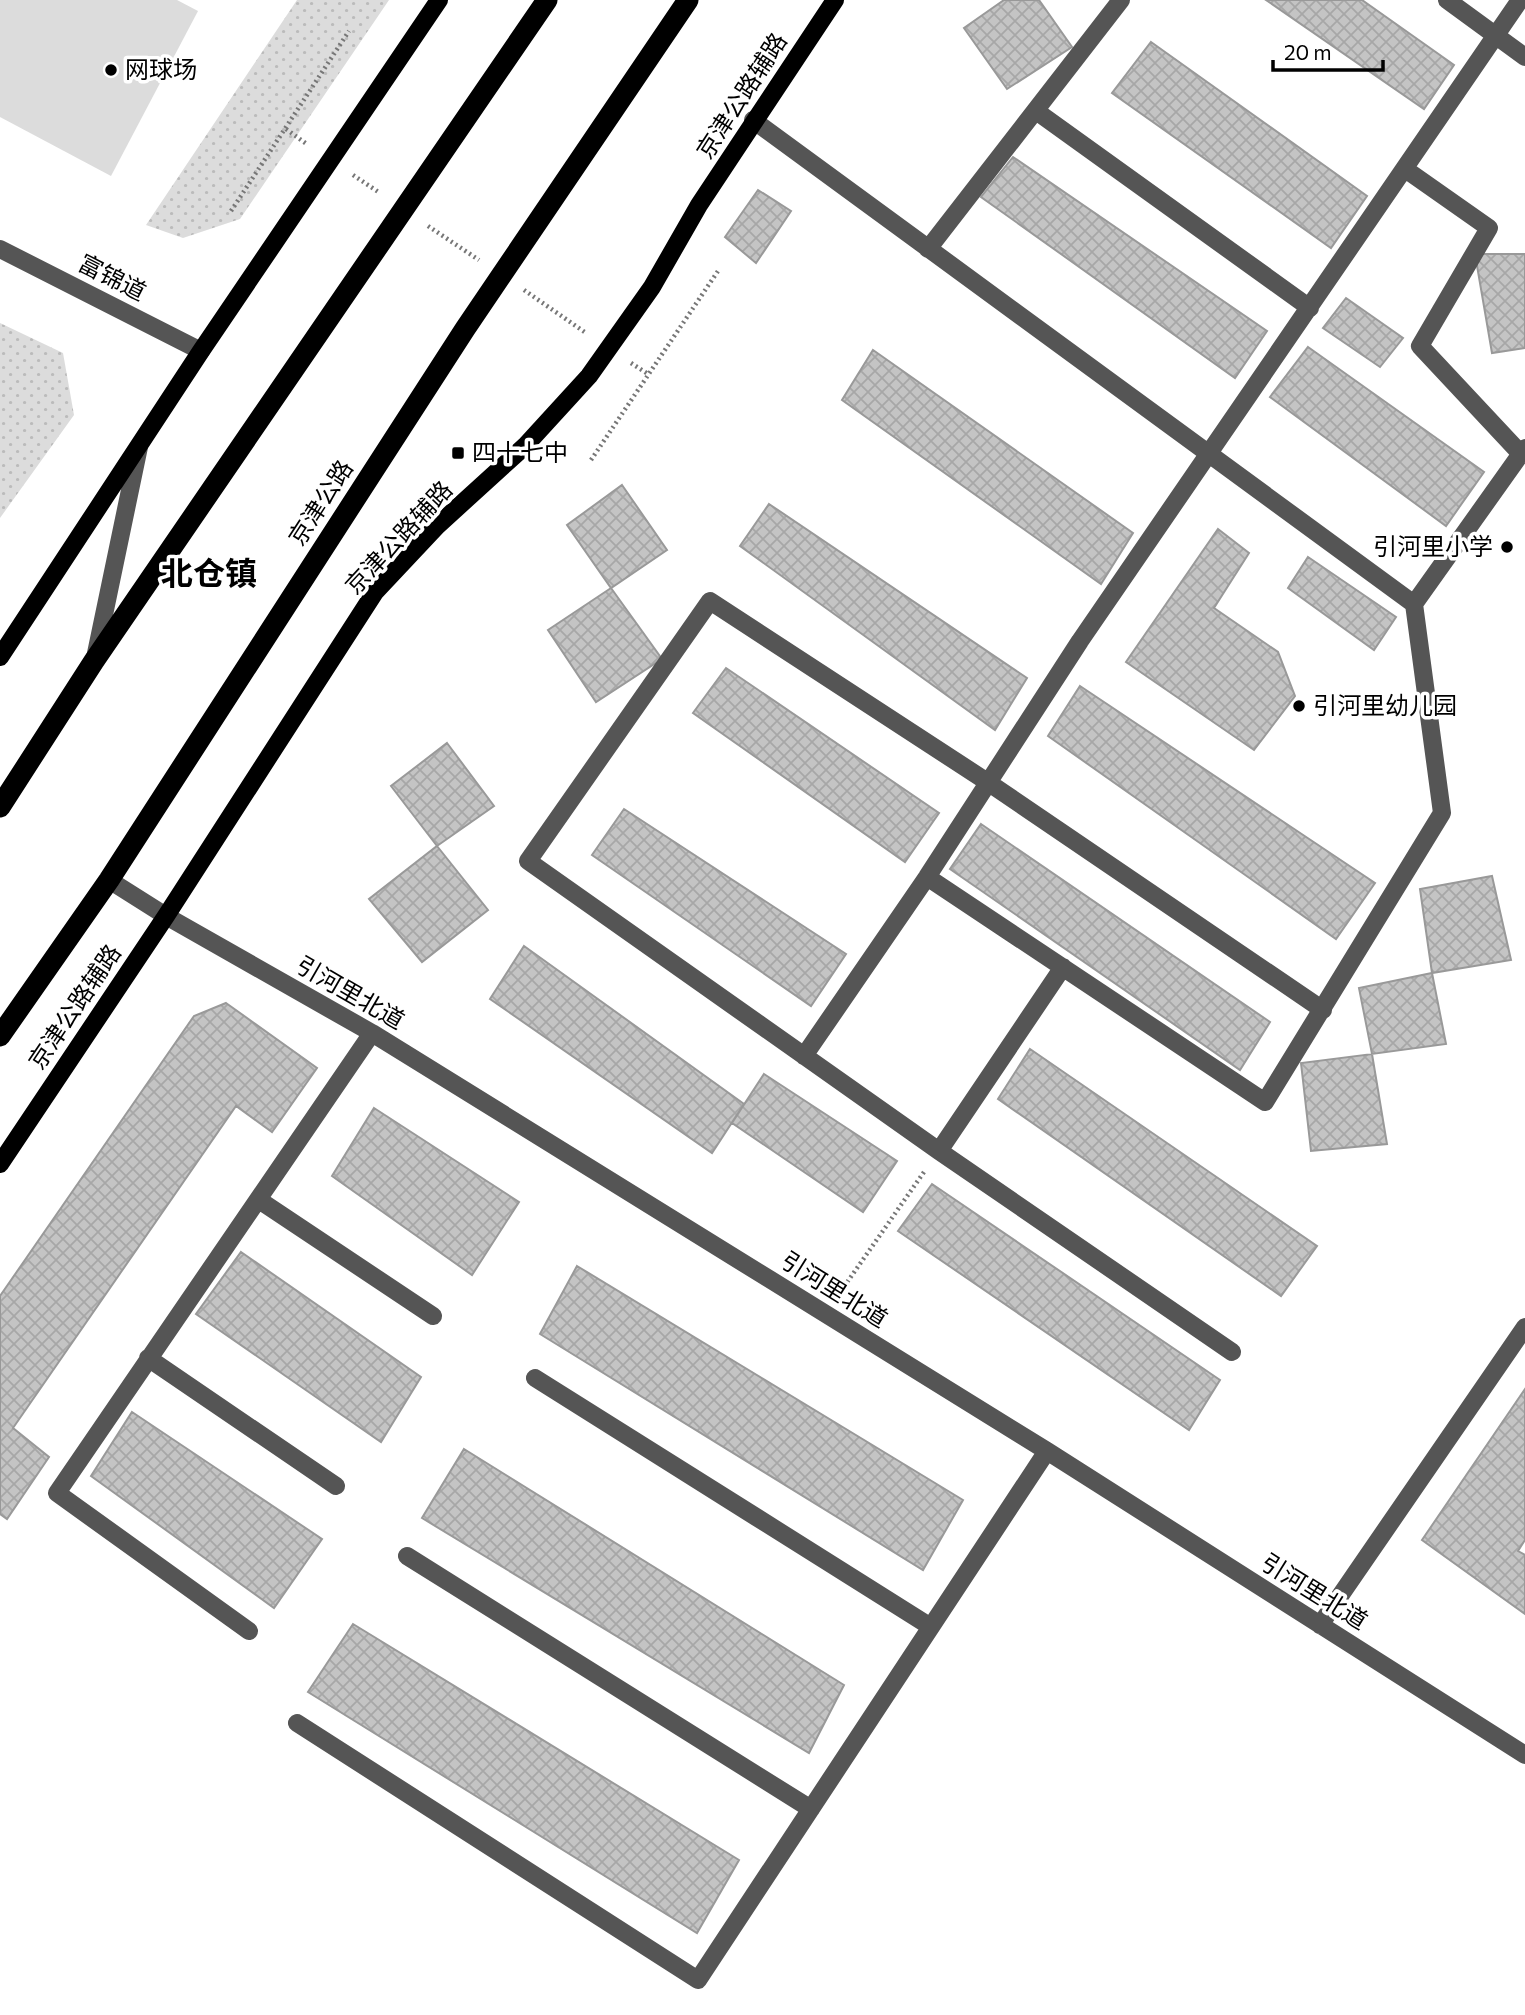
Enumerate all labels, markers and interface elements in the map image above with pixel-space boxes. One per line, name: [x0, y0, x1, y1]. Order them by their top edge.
street label: 京津公路辅路: [689, 27, 792, 163]
scale bar: [1273, 28, 1383, 72]
text: 20 m: [1284, 39, 1332, 64]
place label: 网球场: [125, 54, 197, 83]
marker: 网球场: [103, 62, 119, 78]
street label: 富锦道: [74, 247, 151, 306]
place label: 四十七中: [472, 437, 568, 466]
marker: 四十七中: [450, 445, 466, 461]
street label: 京津公路: [281, 454, 358, 550]
street label: 京津公路辅路: [338, 474, 458, 600]
place label: 引河里小学: [1373, 531, 1493, 560]
marker: 引河里小学: [1499, 539, 1515, 555]
district label: 北仓镇: [161, 552, 257, 592]
place label: 引河里幼儿园: [1313, 690, 1457, 719]
marker: 引河里幼儿园: [1291, 698, 1307, 714]
street label: 京津公路辅路: [21, 938, 126, 1074]
street label: 引河里北道: [292, 949, 410, 1034]
street label: 引河里北道: [776, 1245, 893, 1333]
street label: 引河里北道: [1256, 1547, 1373, 1635]

